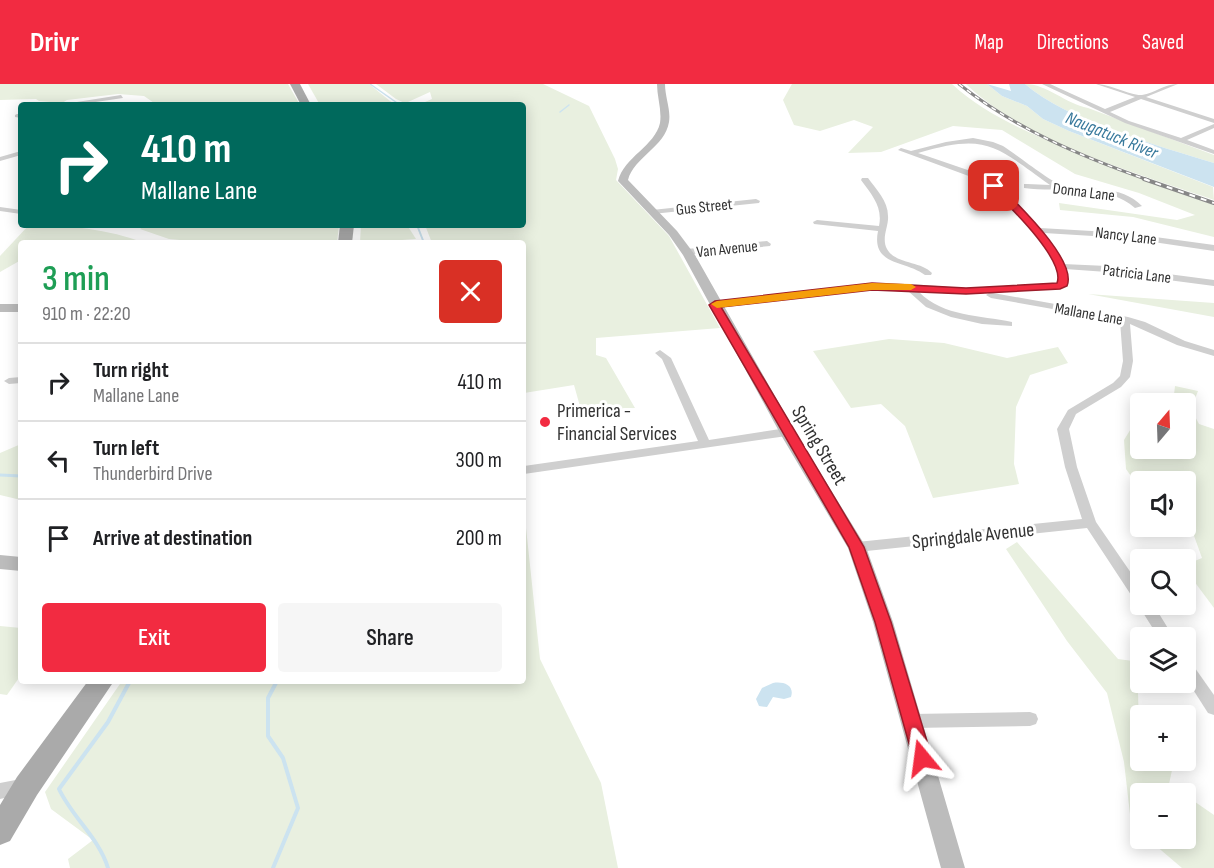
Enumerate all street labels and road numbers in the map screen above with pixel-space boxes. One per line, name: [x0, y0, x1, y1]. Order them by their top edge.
street label: Donna Lane: [1052, 179, 1116, 206]
street label: Gus Street: [675, 195, 733, 220]
street label: Nancy Lane: [1094, 223, 1158, 250]
street label: Van Avenue: [696, 237, 759, 262]
street label: Patricia Lane: [1102, 261, 1172, 288]
street label: Mallane Lane: [1053, 299, 1124, 330]
street label: Spring Street: [786, 402, 852, 490]
street label: Springdale Avenue: [911, 518, 1035, 554]

